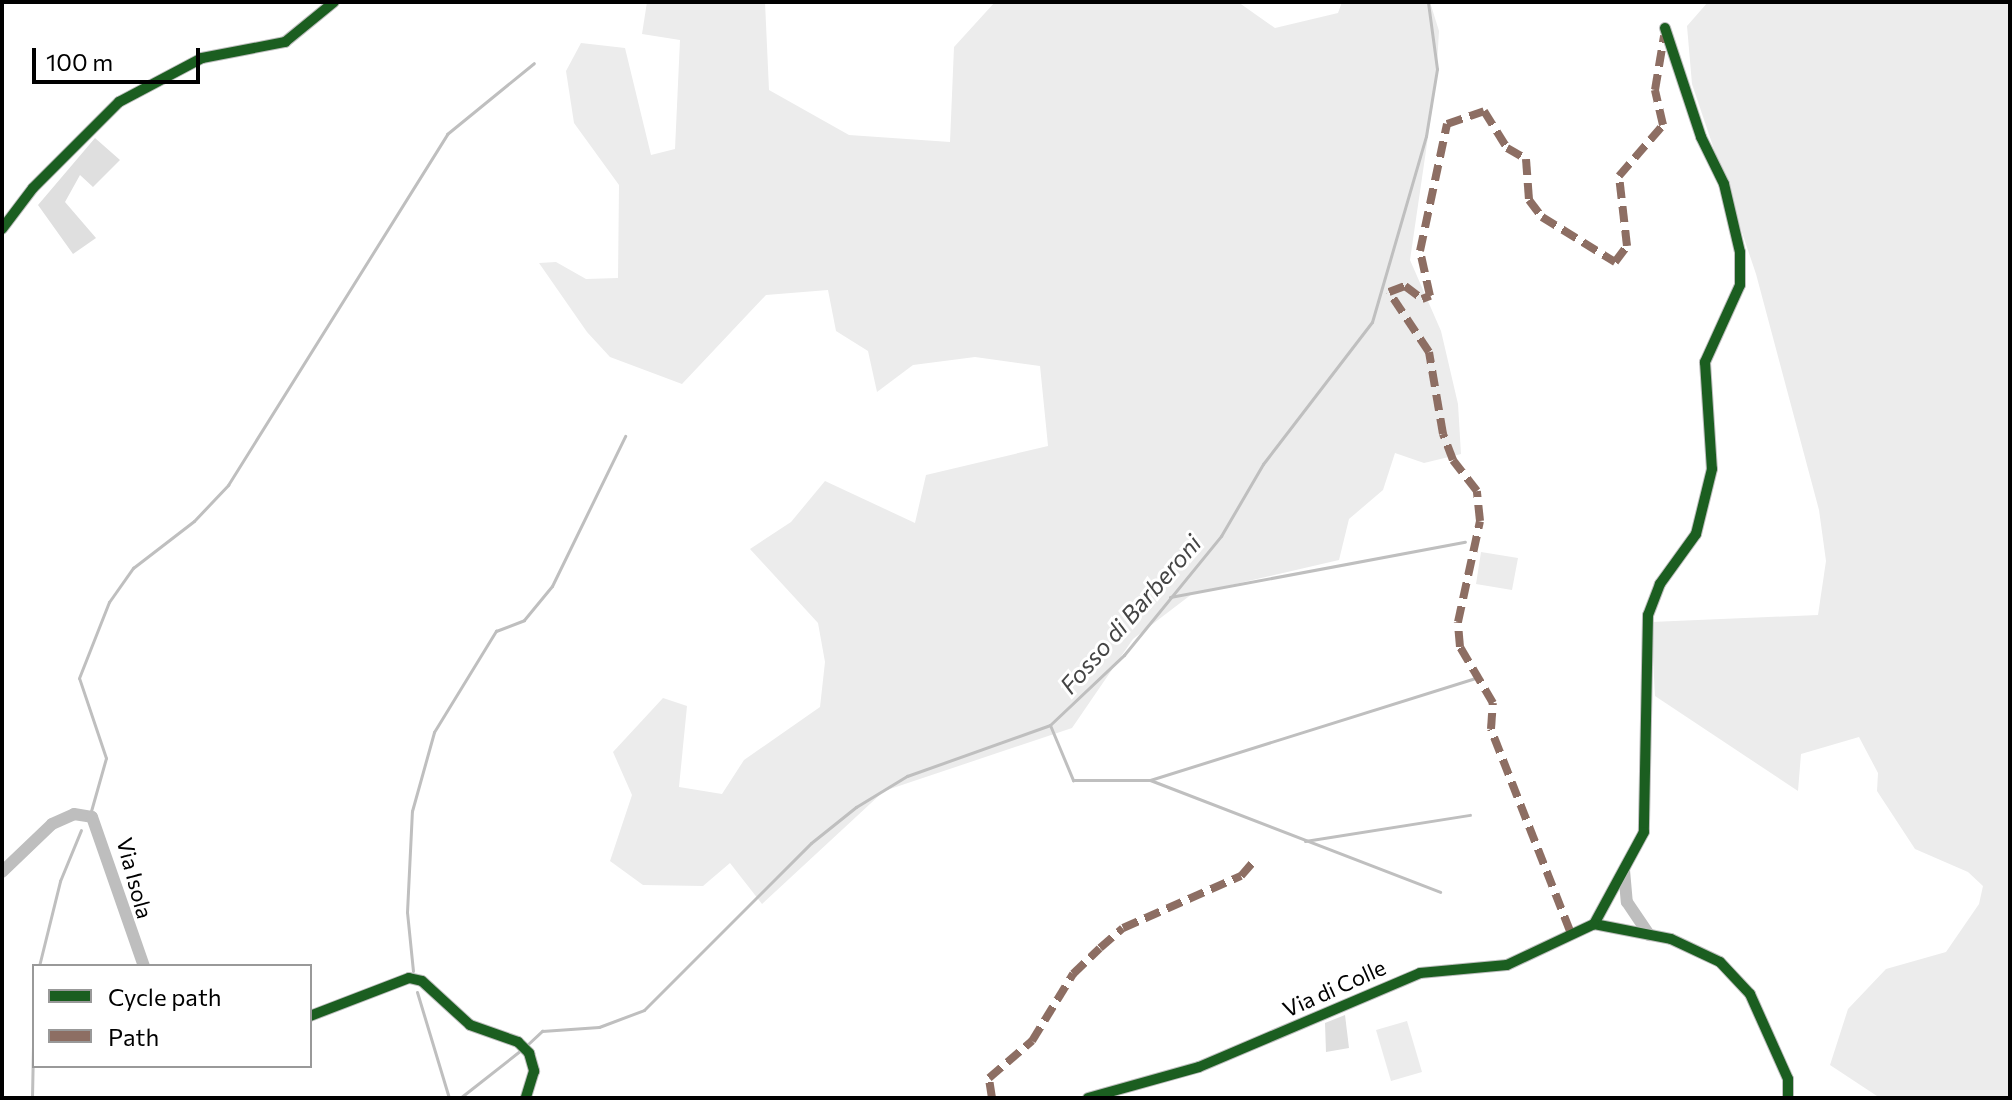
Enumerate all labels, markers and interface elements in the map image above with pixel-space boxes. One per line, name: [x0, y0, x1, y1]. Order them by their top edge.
scale bar: [36, 32, 204, 82]
text: 100 m: [46, 47, 113, 76]
water label: Fosso di Barberoni: [1053, 529, 1207, 699]
street label: Via Isola: [112, 835, 158, 921]
street label: Via di Colle: [1278, 954, 1390, 1022]
legend: [32, 964, 312, 1068]
text: Cycle path: [108, 982, 222, 1011]
text: Path: [108, 1022, 159, 1051]

